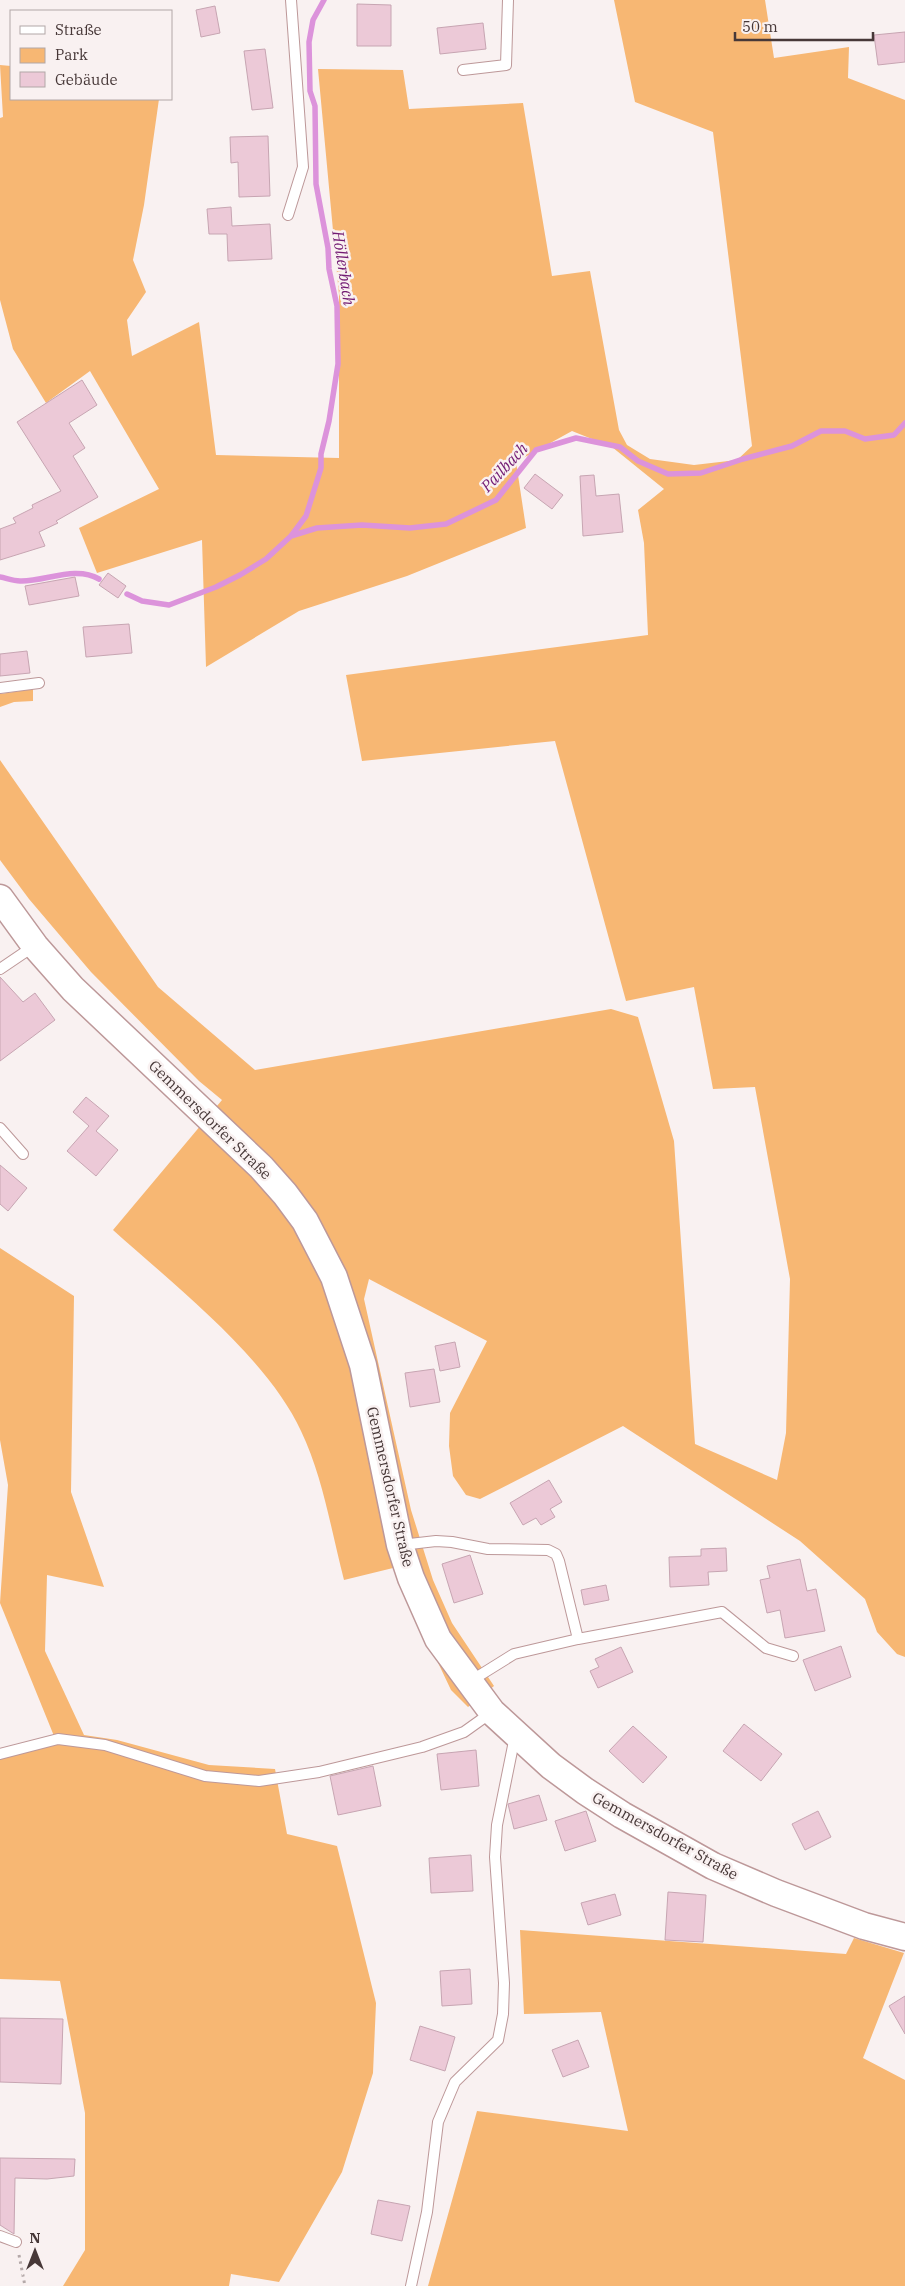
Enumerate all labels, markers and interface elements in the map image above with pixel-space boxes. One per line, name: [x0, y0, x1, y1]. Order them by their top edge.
legend: [10, 10, 172, 100]
scale bar: [735, 10, 872, 42]
text: 50 m: [742, 17, 778, 36]
text: Straße: [55, 20, 102, 39]
text: Park: [55, 45, 88, 64]
text: Gebäude: [55, 70, 118, 89]
water label: Höllerbach: [328, 228, 360, 307]
water label: Pailbach: [476, 438, 532, 496]
street label: Gemmersdorfer Straße: [145, 1056, 276, 1183]
street label: Gemmersdorfer Straße: [363, 1405, 418, 1569]
street label: Gemmersdorfer Straße: [589, 1788, 741, 1884]
north arrow: [10, 2226, 60, 2276]
text: N: [29, 2229, 41, 2247]

